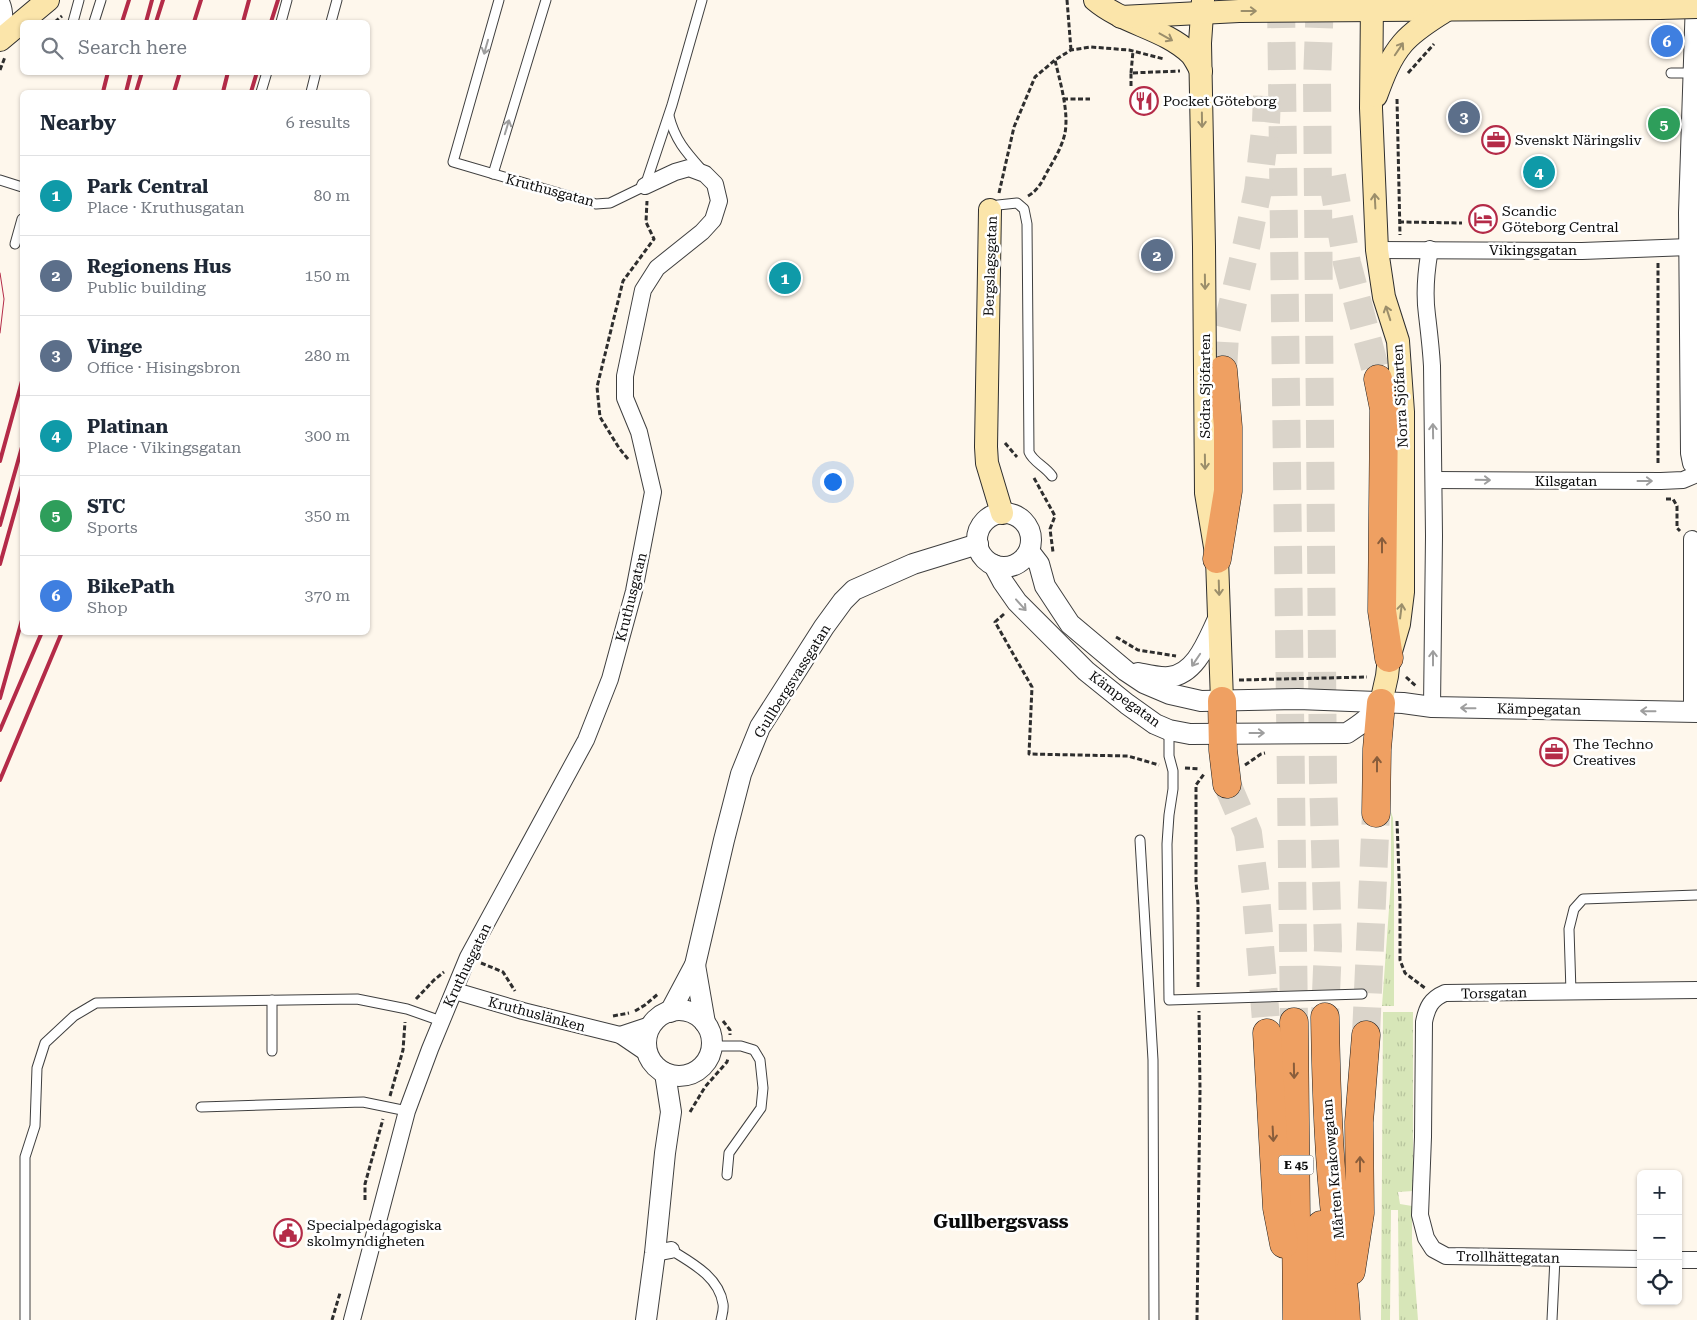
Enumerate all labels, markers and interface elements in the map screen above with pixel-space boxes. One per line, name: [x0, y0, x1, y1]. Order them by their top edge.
one-way arrow: [1241, 6, 1257, 16]
search box: [20, 20, 370, 75]
pin: 6: [1651, 22, 1683, 60]
one-way arrow: [1158, 33, 1172, 43]
icon: search: [38, 34, 66, 62]
text: Search here: [78, 36, 187, 59]
one-way arrow: [480, 39, 490, 55]
one-way arrow: [1395, 42, 1405, 56]
restaurant icon: Pocket Göteborg: [1129, 86, 1159, 116]
place label: Pocket Göteborg: [1163, 93, 1277, 109]
pin: 3: [1448, 98, 1480, 136]
pin: 5: [1648, 105, 1680, 143]
text: Nearby: [40, 111, 116, 135]
one-way arrow: [1197, 111, 1206, 127]
text: 6 results: [286, 113, 350, 132]
one-way arrow: [503, 120, 513, 136]
office icon: Svenskt Näringsliv: [1481, 125, 1511, 155]
place label: Svenskt Näringsliv: [1515, 132, 1643, 148]
pin: 4: [1523, 153, 1555, 191]
street label: Kruthusgatan: [504, 170, 596, 210]
text: Park Central: [87, 175, 208, 198]
text: 1: [52, 186, 60, 205]
text: 80 m: [313, 186, 350, 205]
one-way arrow: [1371, 193, 1380, 209]
text: Place · Kruthusgatan: [87, 198, 245, 217]
place label: Scandic Göteborg Central: [1502, 203, 1619, 235]
hotel icon: Scandic Göteborg Central: [1468, 204, 1498, 234]
street label: Bergslagsgatan: [980, 215, 1000, 317]
pin: 2: [1141, 236, 1173, 274]
street label: Vikingsgatan: [1489, 242, 1577, 258]
text: Regionens Hus: [87, 255, 231, 278]
pin: 1: [769, 259, 801, 297]
text: 2: [52, 266, 60, 285]
text: 150 m: [304, 266, 350, 285]
one-way arrow: [1200, 274, 1209, 290]
text: Public building: [87, 278, 206, 297]
one-way arrow: [1383, 305, 1393, 321]
street label: Södra Sjöfarten: [1197, 333, 1213, 439]
text: Vinge: [87, 335, 142, 358]
street label: Norra Sjöfarten: [1389, 344, 1411, 448]
text: 3: [52, 346, 60, 365]
text: 280 m: [304, 346, 350, 365]
text: Office · Hisingsbron: [87, 358, 241, 377]
text: Platinan: [87, 415, 168, 438]
one-way arrow: [1428, 423, 1438, 440]
text: 4: [52, 426, 60, 445]
text: 300 m: [304, 426, 350, 445]
text: Place · Vikingsgatan: [87, 438, 241, 457]
one-way arrow: [1200, 454, 1210, 470]
your location: [820, 469, 846, 495]
street label: Kilsgatan: [1535, 473, 1597, 489]
one-way arrow: [1474, 475, 1490, 485]
one-way arrow: [1636, 476, 1653, 486]
text: STC: [87, 495, 125, 518]
text: 5: [52, 506, 60, 525]
text: 350 m: [304, 506, 350, 525]
text: Sports: [87, 518, 138, 537]
one-way arrow: [1377, 537, 1387, 554]
street label: Kruthusgatan: [612, 551, 650, 643]
text: BikePath: [87, 575, 175, 598]
one-way arrow: [1214, 580, 1223, 596]
text: 6: [52, 586, 60, 605]
text: 370 m: [304, 586, 350, 605]
text: Shop: [87, 598, 128, 617]
one-way arrow: [1015, 598, 1027, 611]
one-way arrow: [1396, 603, 1406, 619]
street label: Gullbergsvassgatan: [751, 621, 833, 741]
one-way arrow: [1428, 650, 1438, 666]
one-way arrow: [1190, 652, 1200, 666]
street label: Kämpegatan: [1086, 668, 1164, 730]
street label: Kämpegatan: [1497, 700, 1581, 718]
one-way arrow: [1461, 703, 1477, 712]
one-way arrow: [1641, 706, 1657, 716]
one-way arrow: [1248, 728, 1264, 738]
place label: The Techno Creatives: [1573, 736, 1653, 768]
office icon: The Techno Creatives: [1539, 737, 1569, 767]
one-way arrow: [1372, 756, 1382, 772]
street label: Kruthusgatan: [440, 921, 494, 1009]
street label: Torsgatan: [1461, 984, 1527, 1002]
street label: Kruthuslänken: [487, 993, 587, 1035]
one-way arrow: [1289, 1062, 1299, 1078]
street label: Mårten Krakowgatan: [1319, 1098, 1347, 1240]
one-way arrow: [1269, 1126, 1278, 1142]
road number: E 45: [1278, 1156, 1314, 1174]
one-way arrow: [1355, 1156, 1364, 1172]
map controls: [1637, 1170, 1682, 1305]
button: +: [1637, 1170, 1682, 1215]
district label: Gullbergsvass: [933, 1210, 1069, 1233]
button: −: [1637, 1215, 1682, 1260]
place label: Specialpedagogiska skolmyndigheten: [307, 1217, 442, 1249]
public building icon: Specialpedagogiska skolmyndigheten: [273, 1218, 303, 1248]
street label: Trollhättegatan: [1456, 1248, 1560, 1266]
button: locate: [1637, 1260, 1682, 1305]

